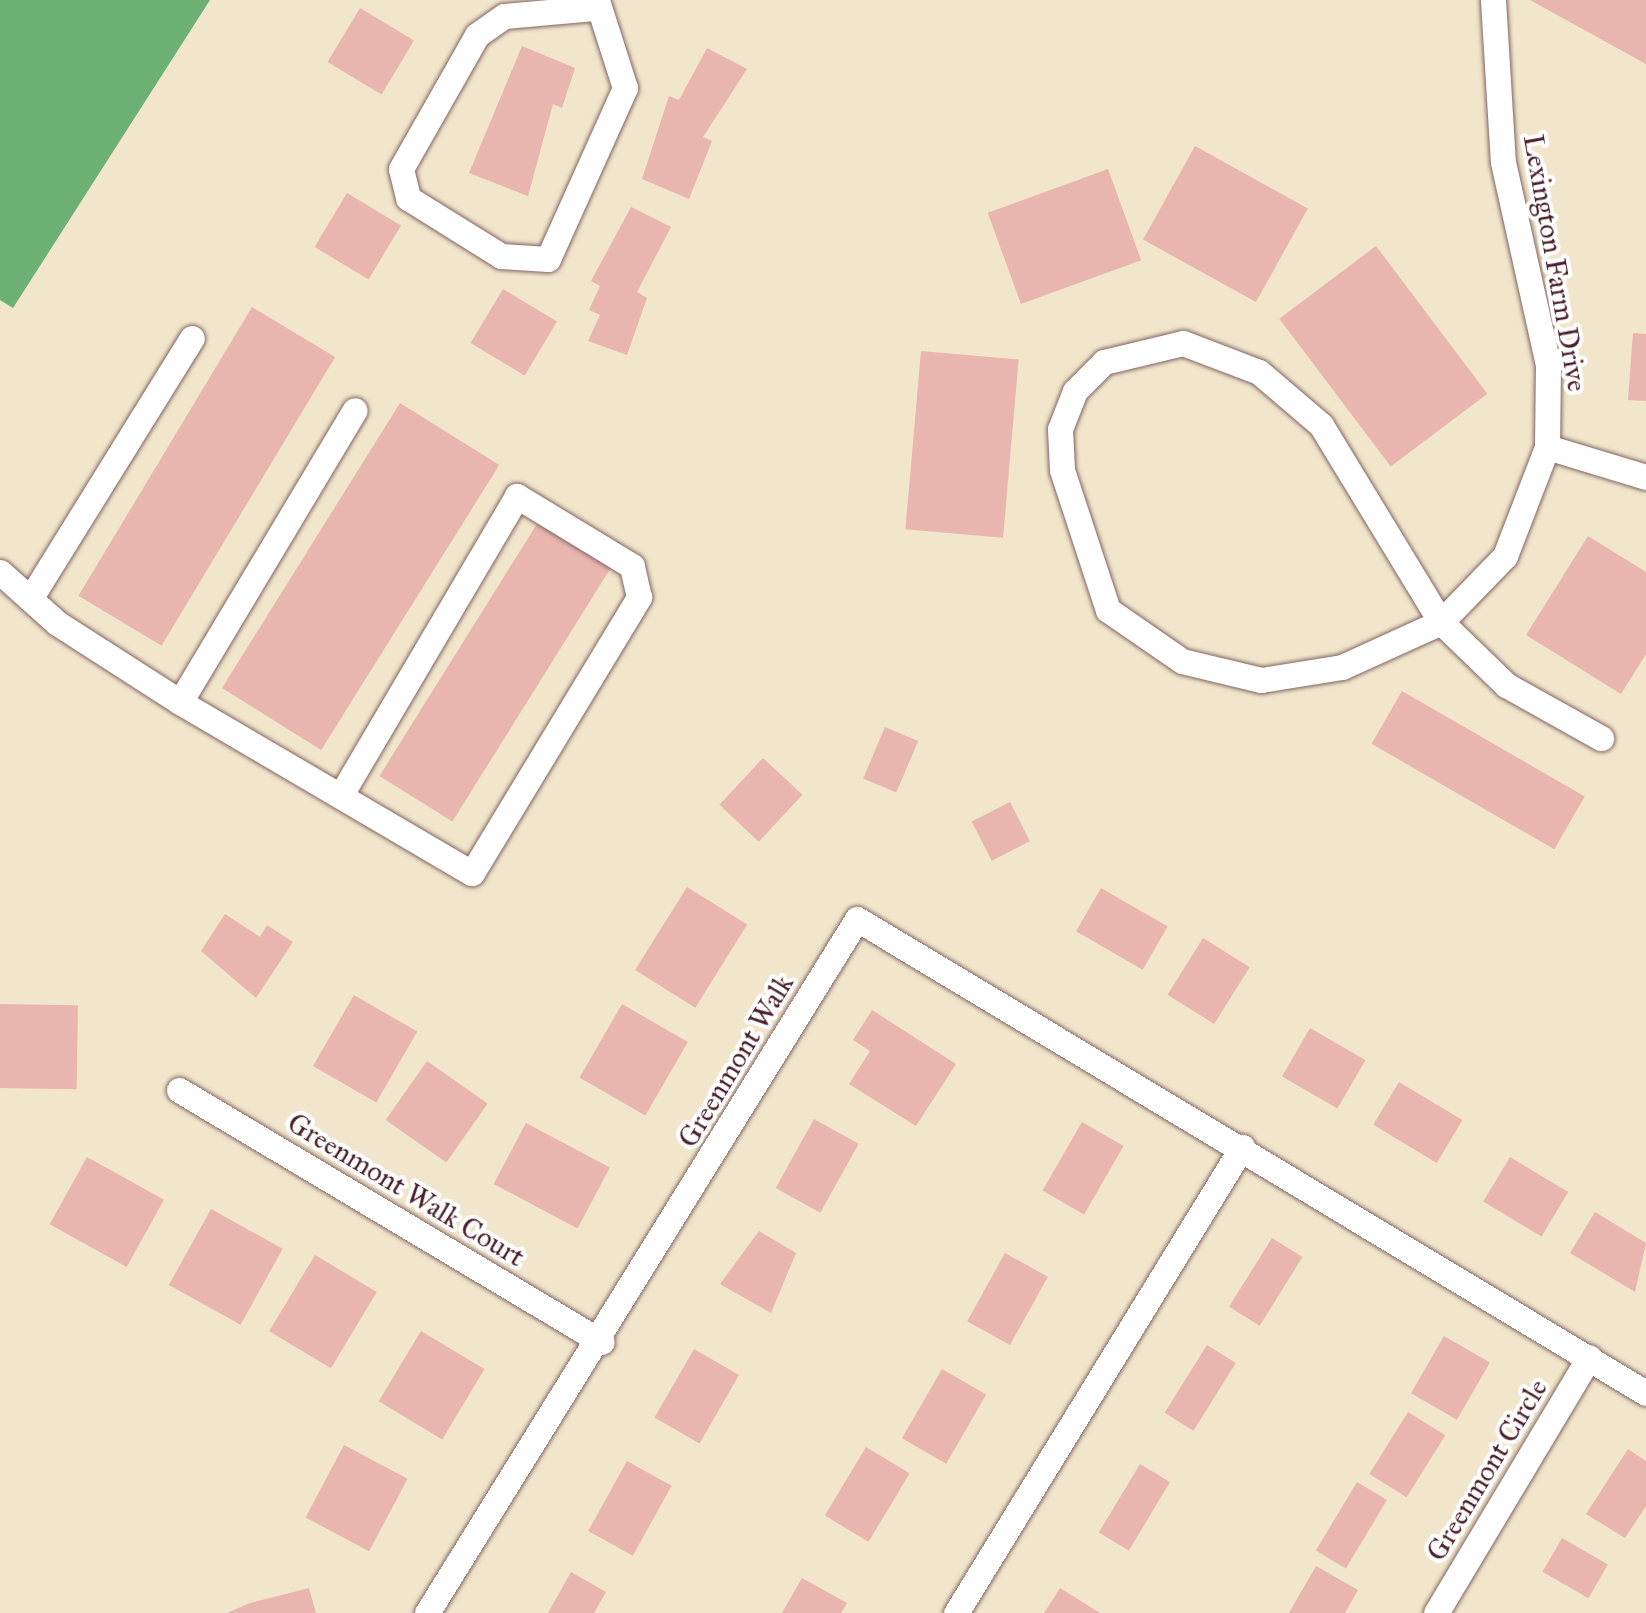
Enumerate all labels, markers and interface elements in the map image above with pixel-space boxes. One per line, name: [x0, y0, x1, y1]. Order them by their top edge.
street label: Lexington Farm Drive: [1516, 132, 1594, 394]
street label: Greenmont Walk: [671, 969, 801, 1153]
street label: Greenmont Walk Court: [281, 1106, 531, 1274]
street label: Greenmont Circle: [1420, 1373, 1554, 1567]

